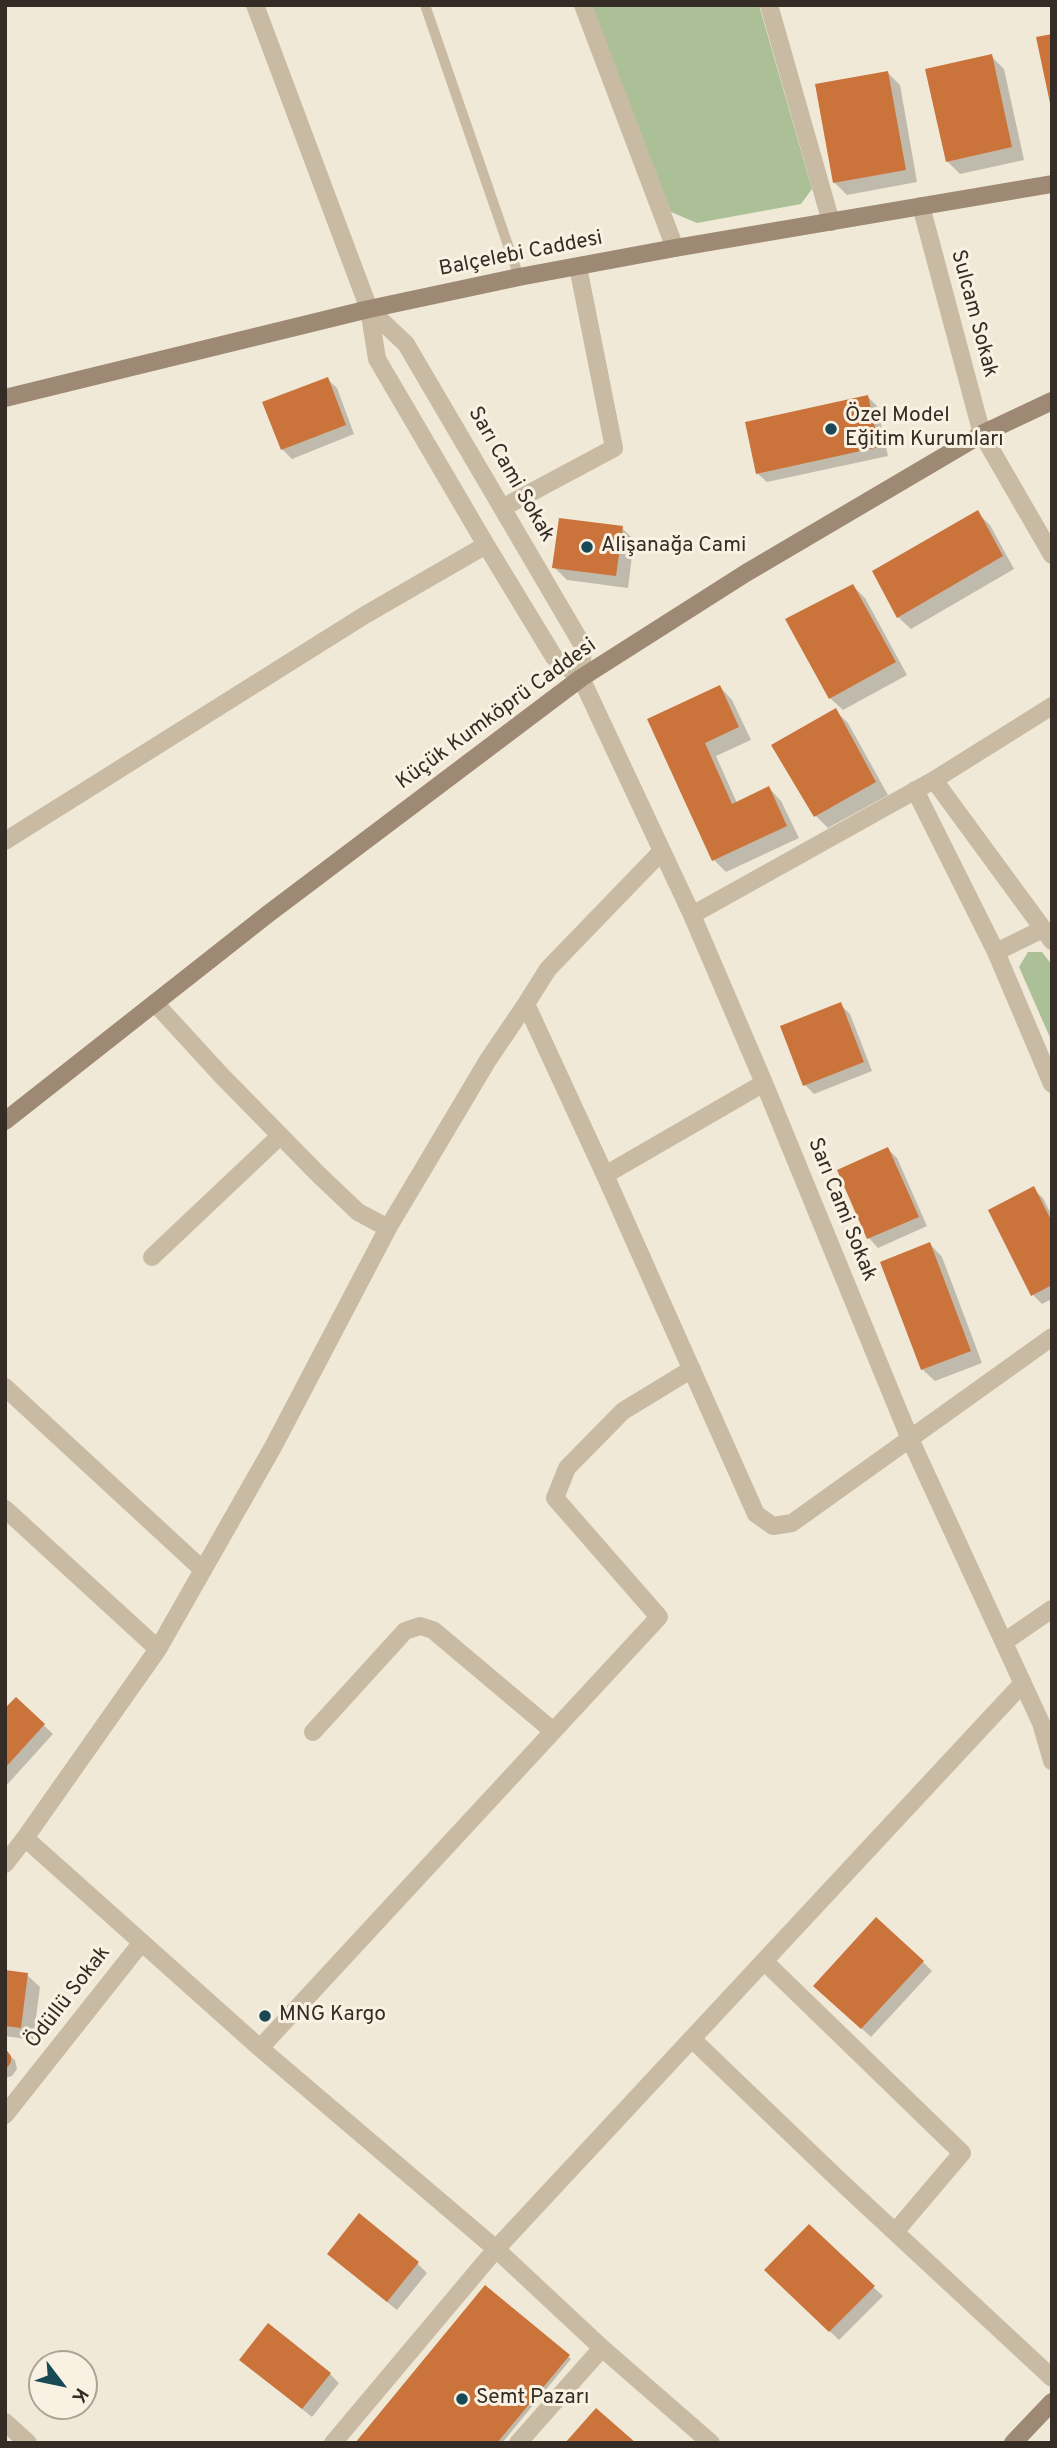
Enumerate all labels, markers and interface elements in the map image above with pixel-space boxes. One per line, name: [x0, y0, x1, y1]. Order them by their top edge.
street label: Balçelebi Caddesi: [437, 227, 605, 283]
street label: Sulcam Sokak: [944, 247, 1002, 381]
street label: Sarı Cami Sokak: [461, 403, 559, 547]
place label: Özel Model Eğitim Kurumları: [845, 404, 1004, 454]
marker: Özel Model Eğitim Kurumları: [823, 421, 839, 437]
place label: Alişanağa Cami: [601, 534, 746, 560]
marker: Alişanağa Cami: [579, 539, 595, 555]
street label: Küçük Kumköprü Caddesi: [392, 634, 602, 796]
street label: Sarı Cami Sokak: [801, 1135, 881, 1285]
street label: Ödüllü Sokak: [21, 1942, 117, 2054]
place label: MNG Kargo: [279, 2003, 386, 2029]
marker: MNG Kargo: [257, 2008, 273, 2024]
north arrow: [28, 2350, 98, 2420]
text: K: [65, 2383, 93, 2407]
place label: Semt Pazarı: [476, 2386, 589, 2412]
marker: Semt Pazarı: [454, 2391, 470, 2407]

